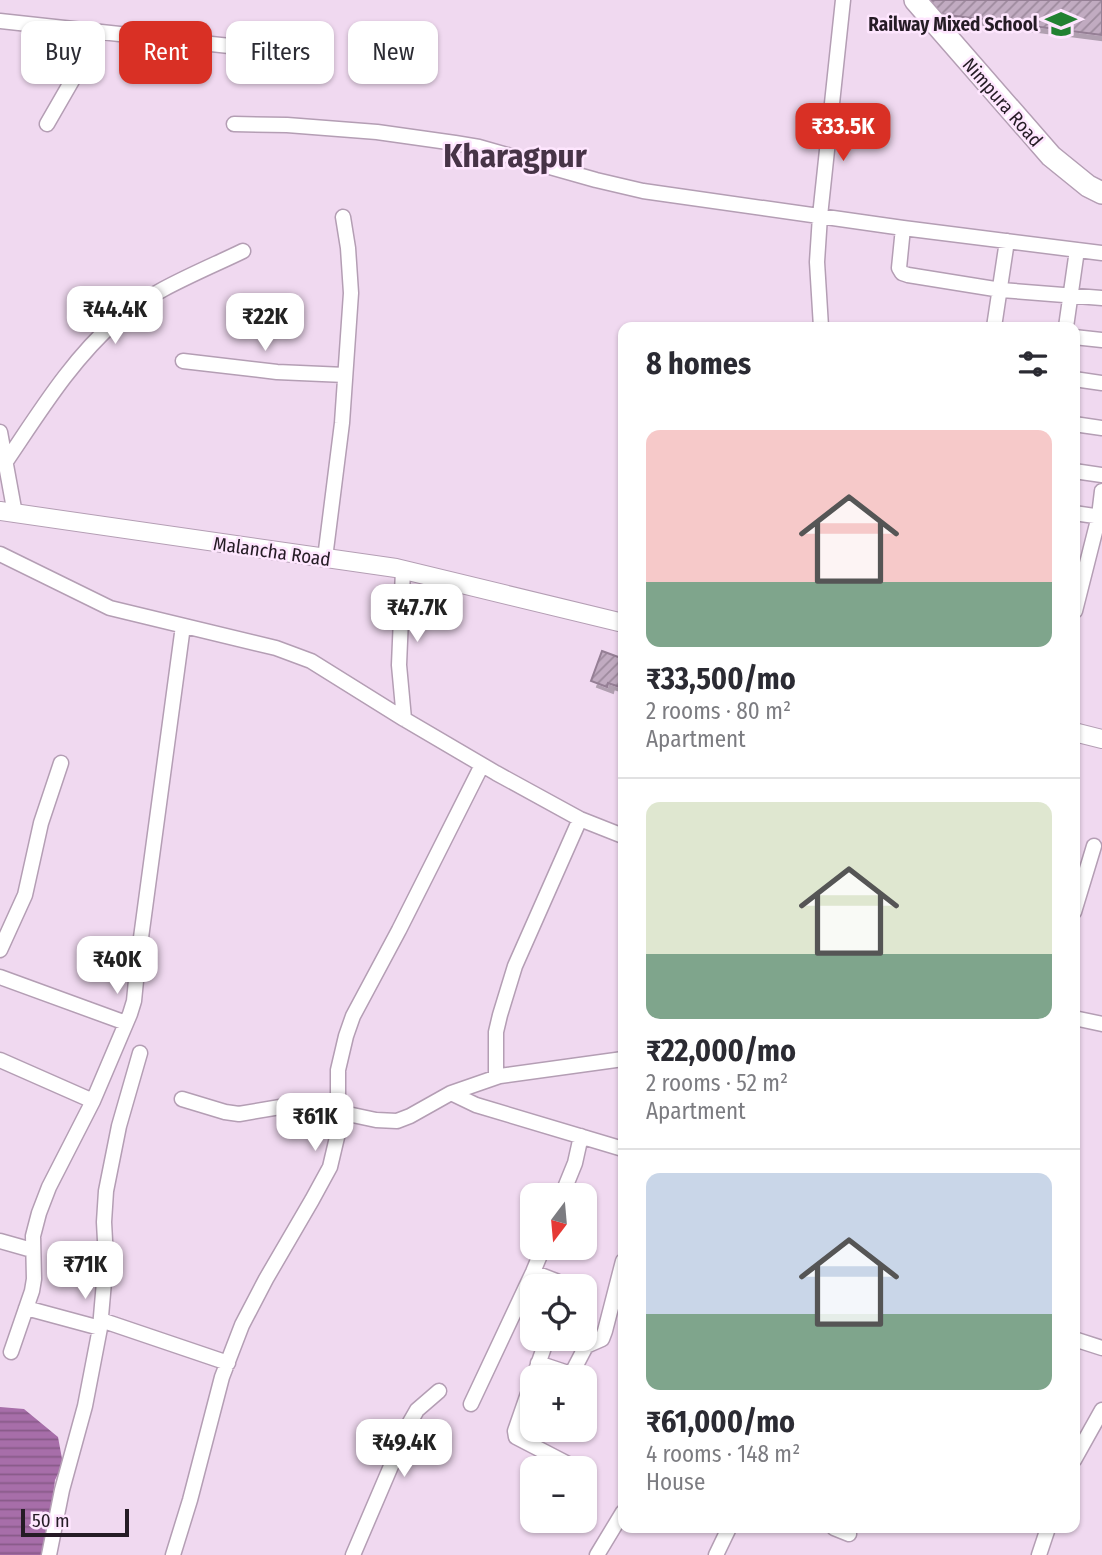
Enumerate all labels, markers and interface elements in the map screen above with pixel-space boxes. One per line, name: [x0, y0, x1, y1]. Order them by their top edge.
school or university icon: Railway Mixed School: [1044, 7, 1078, 41]
place label: Railway Mixed School: [868, 13, 1039, 36]
chip: Buy: [21, 21, 105, 84]
chip: Rent: [119, 21, 212, 84]
chip: Filters: [226, 21, 334, 84]
chip: New: [348, 21, 438, 84]
street label: Nimpura Road: [958, 53, 1047, 151]
pin: ₹33.5K: [786, 104, 900, 163]
text: ₹33.5K: [811, 112, 875, 140]
district label: Kharagpur: [443, 136, 588, 176]
pin: ₹44.4K: [58, 286, 172, 346]
pin: ₹22K: [224, 294, 306, 353]
text: ₹44.4K: [83, 295, 147, 323]
text: ₹22K: [242, 302, 288, 330]
icon: filters: [1014, 345, 1052, 383]
text: 8 homes: [646, 346, 751, 382]
icon: home: [786, 476, 912, 602]
street label: Malancha Road: [212, 532, 332, 571]
pin: ₹47.7K: [360, 584, 474, 644]
text: ₹47.7K: [387, 593, 447, 621]
text: ₹33,500/mo: [646, 661, 796, 697]
text: 2 rooms · 80 m²: [646, 697, 791, 725]
text: Apartment: [646, 725, 746, 753]
icon: home: [786, 848, 912, 974]
pin: ₹40K: [76, 936, 158, 996]
text: ₹40K: [93, 945, 141, 973]
text: ₹22,000/mo: [646, 1033, 796, 1069]
text: 2 rooms · 52 m²: [646, 1069, 788, 1097]
pin: ₹61K: [274, 1094, 356, 1153]
text: Apartment: [646, 1097, 746, 1125]
text: ₹61K: [292, 1102, 338, 1130]
north arrow: [520, 1183, 597, 1260]
map controls: [520, 1183, 597, 1533]
icon: home: [786, 1219, 912, 1345]
pin: ₹71K: [44, 1242, 126, 1301]
text: ₹71K: [63, 1250, 107, 1278]
button: locate: [520, 1274, 597, 1351]
button: +: [520, 1365, 597, 1442]
text: ₹61,000/mo: [646, 1404, 795, 1440]
pin: ₹49.4K: [347, 1420, 461, 1479]
text: ₹49.4K: [372, 1428, 436, 1456]
text: 4 rooms · 148 m²: [646, 1440, 800, 1468]
button: −: [520, 1456, 597, 1533]
text: House: [646, 1468, 705, 1496]
scale bar: [21, 1506, 130, 1538]
text: 50 m: [32, 1509, 70, 1532]

